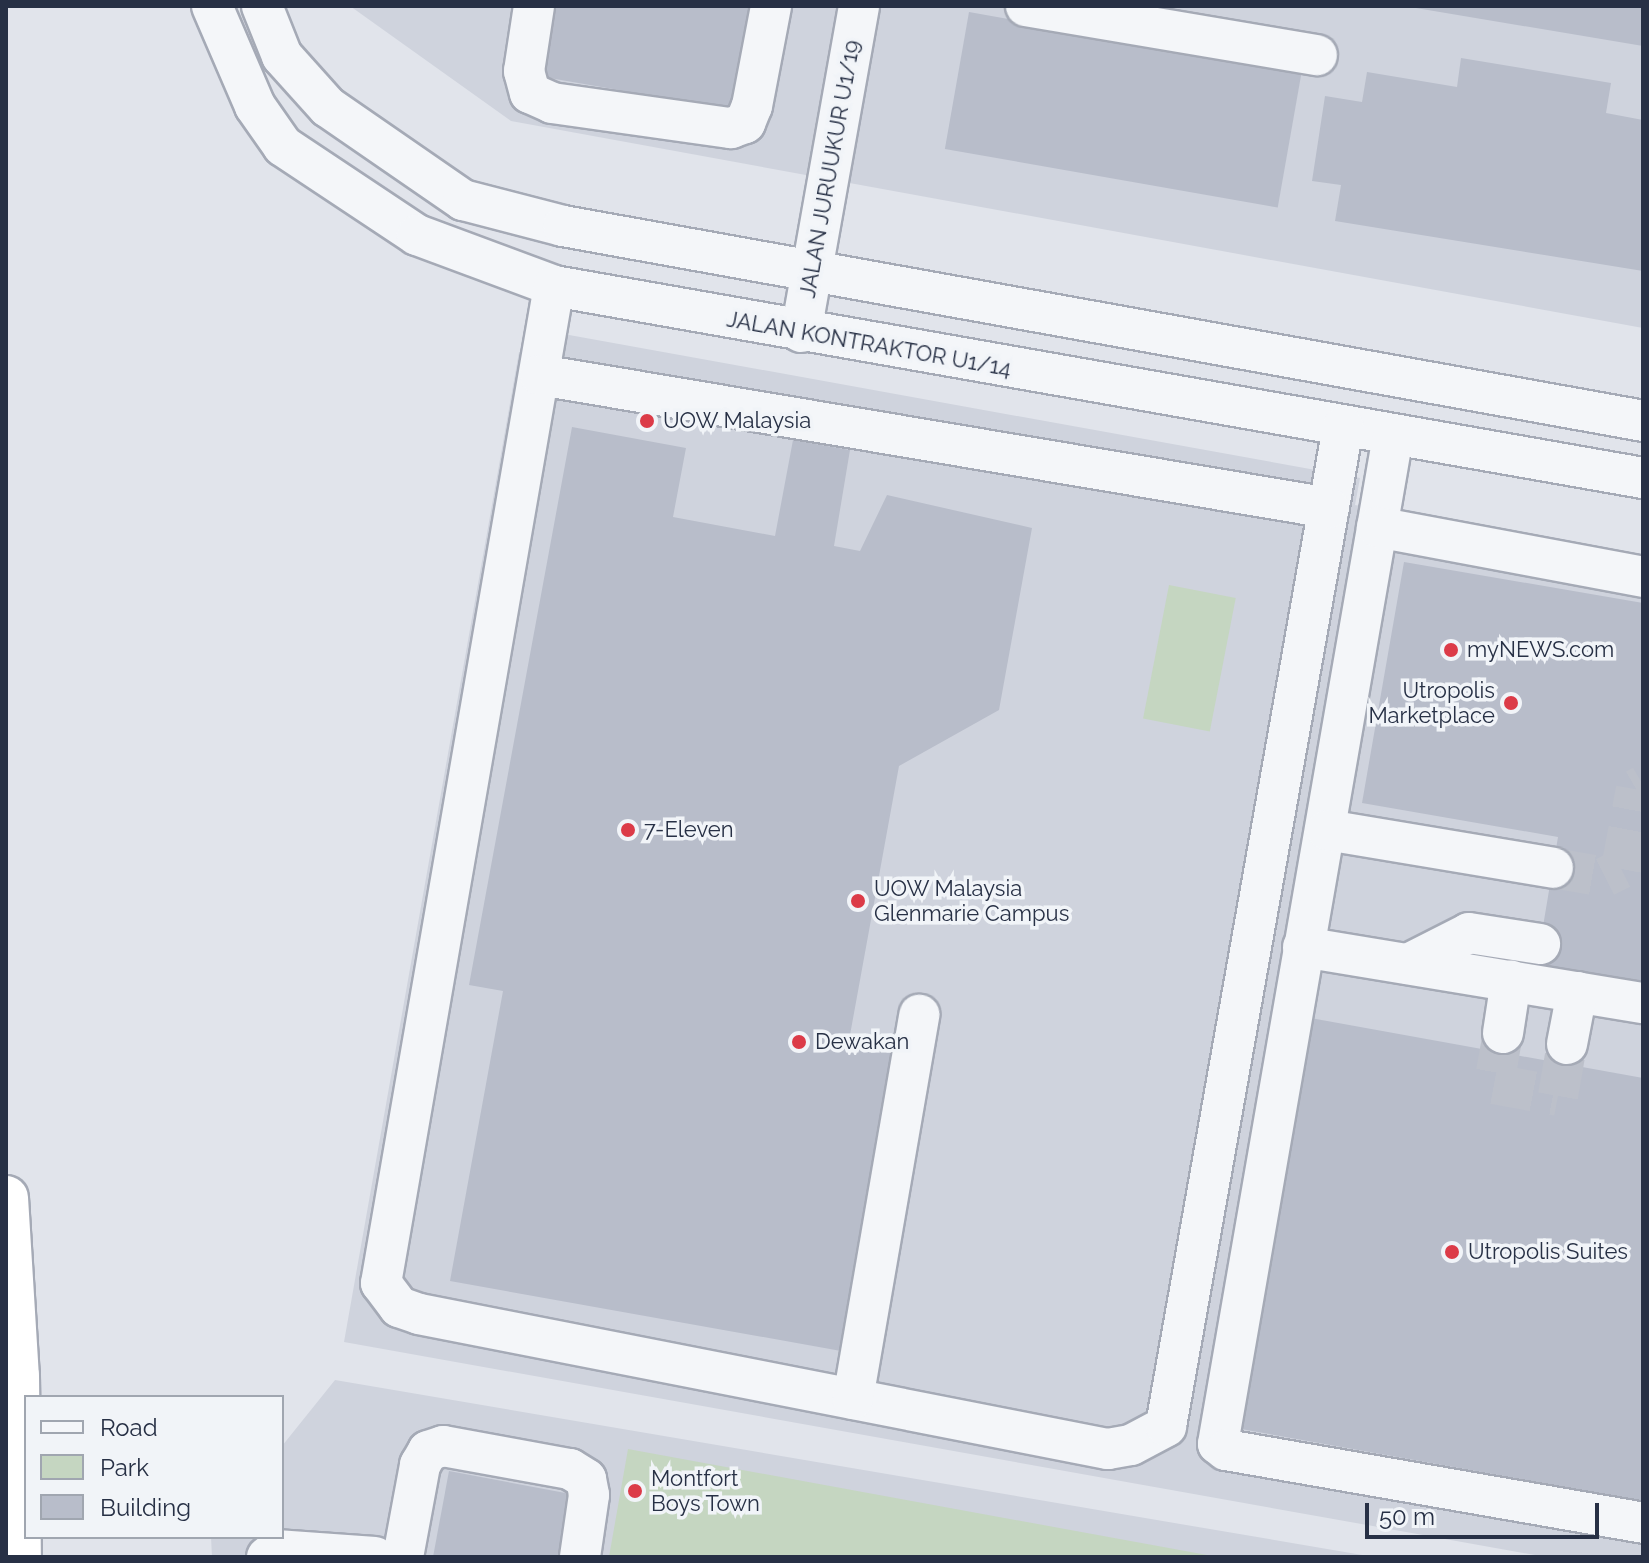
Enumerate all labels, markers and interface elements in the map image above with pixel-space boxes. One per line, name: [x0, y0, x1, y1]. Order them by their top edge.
street label: JALAN JURUUKUR U1/19: [794, 38, 866, 300]
street label: JALAN KONTRAKTOR U1/14: [725, 306, 1013, 382]
place label: UOW Malaysia: [663, 408, 812, 434]
marker: UOW Malaysia: [638, 412, 656, 430]
place label: myNEWS.com: [1467, 637, 1614, 663]
marker: myNEWS.com: [1442, 641, 1460, 659]
place label: Utropolis Marketplace: [1368, 677, 1495, 728]
marker: Utropolis Marketplace: [1502, 694, 1520, 712]
place label: 7-Eleven: [644, 817, 733, 843]
marker: 7-Eleven: [619, 821, 637, 839]
place label: UOW Malaysia Glenmarie Campus: [874, 875, 1069, 926]
marker: UOW Malaysia Glenmarie Campus: [849, 892, 867, 910]
place label: Dewakan: [815, 1029, 909, 1055]
marker: Dewakan: [790, 1033, 808, 1051]
place label: Utropolis Suites: [1468, 1239, 1628, 1265]
marker: Utropolis Suites: [1443, 1243, 1461, 1261]
legend: [24, 1395, 284, 1539]
text: Road: [100, 1413, 158, 1442]
text: Park: [100, 1453, 149, 1482]
place label: Montfort Boys Town: [651, 1465, 761, 1516]
marker: Montfort Boys Town: [626, 1482, 644, 1500]
scale bar: [1369, 1487, 1603, 1537]
text: Building: [100, 1493, 191, 1522]
text: 50 m: [1379, 1502, 1435, 1531]

